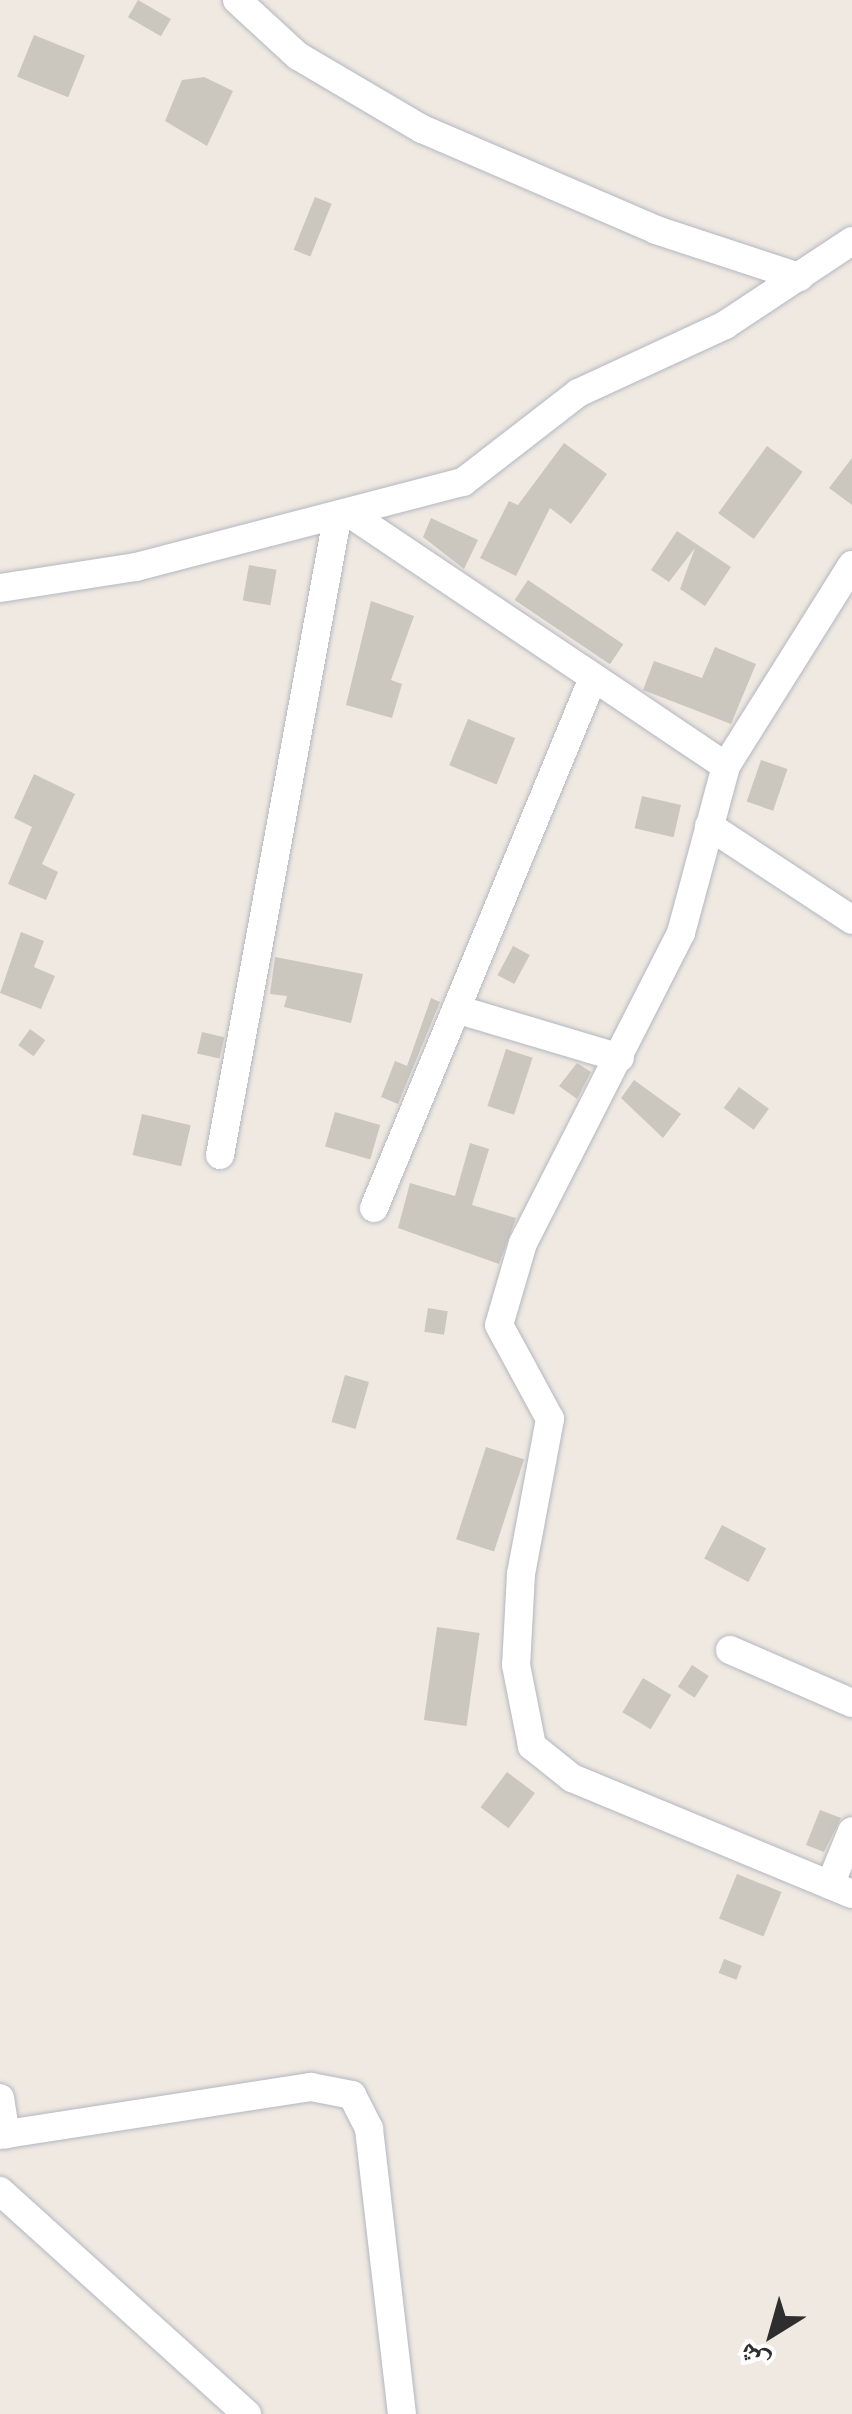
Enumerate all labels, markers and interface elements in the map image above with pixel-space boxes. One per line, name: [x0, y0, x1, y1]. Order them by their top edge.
north arrow: [722, 2284, 822, 2384]
text: ش: [732, 2335, 776, 2380]

